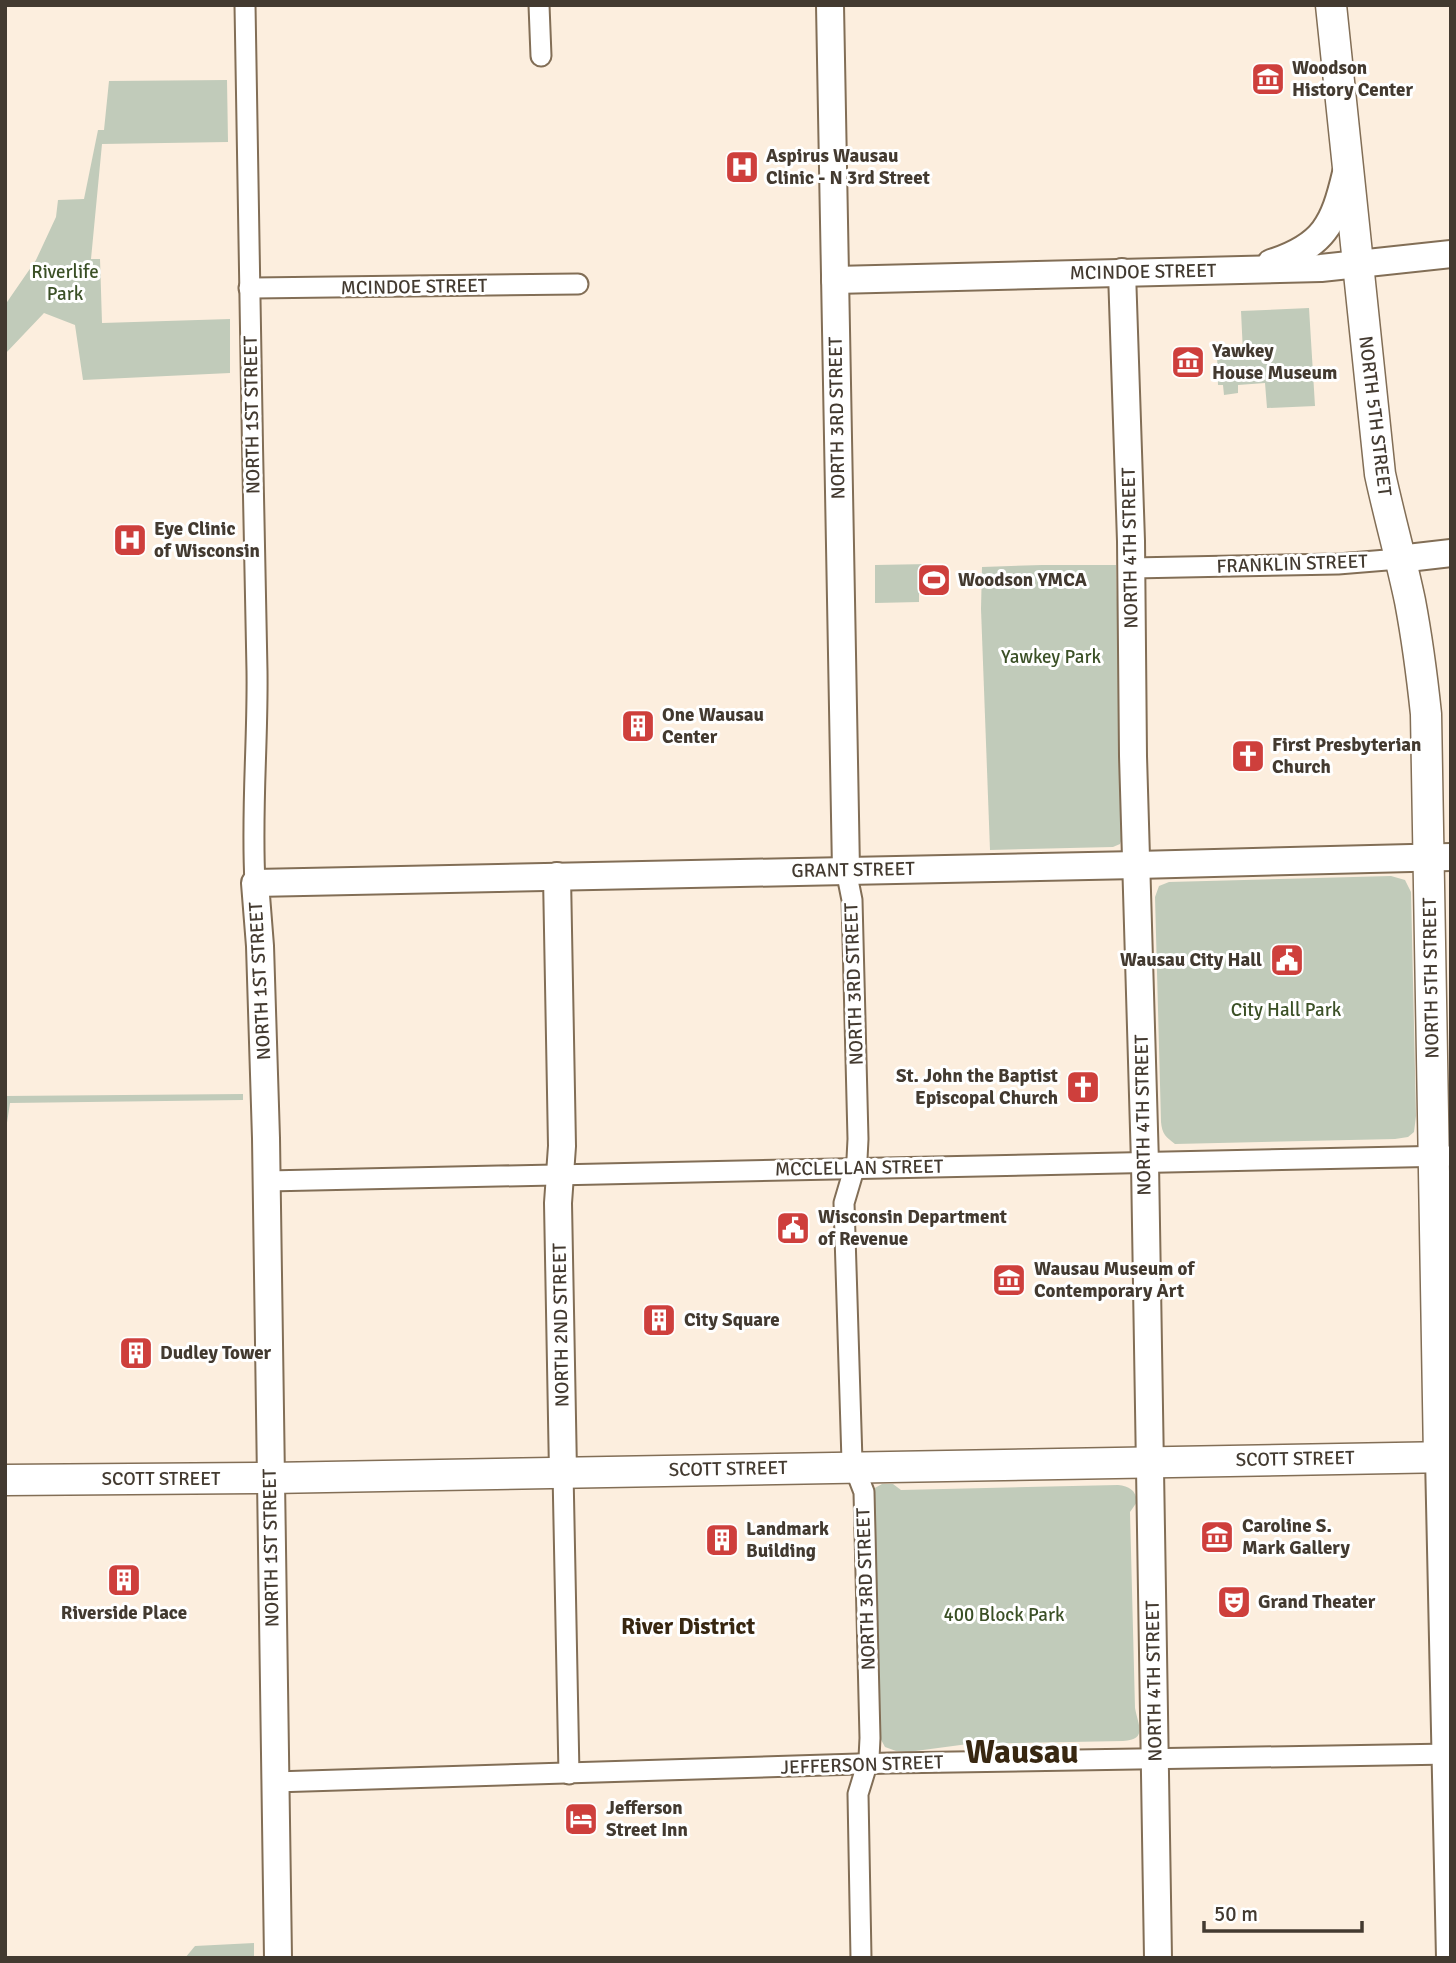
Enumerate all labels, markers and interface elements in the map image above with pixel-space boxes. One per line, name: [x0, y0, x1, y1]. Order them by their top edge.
place label: Woodson History Center: [1292, 56, 1414, 102]
museum icon: Woodson History Center: [1249, 60, 1287, 98]
place label: Aspirus Wausau Clinic - N 3rd Street: [766, 144, 930, 190]
hospital icon: Aspirus Wausau Clinic - N 3rd Street: [723, 148, 761, 186]
street label: MCINDOE STREET: [1069, 259, 1217, 285]
park label: Riverlife Park: [31, 260, 99, 306]
street label: MCINDOE STREET: [340, 274, 488, 300]
street label: NORTH 1ST STREET: [239, 335, 265, 494]
street label: NORTH 5TH STREET: [1353, 335, 1397, 498]
street label: NORTH 3RD STREET: [824, 336, 850, 500]
place label: Yawkey House Museum: [1211, 339, 1337, 385]
museum icon: Yawkey House Museum: [1169, 343, 1207, 381]
street label: NORTH 4TH STREET: [1117, 467, 1143, 629]
place label: Eye Clinic of Wisconsin: [154, 517, 260, 563]
hospital icon: Eye Clinic of Wisconsin: [111, 521, 149, 559]
street label: FRANKLIN STREET: [1216, 549, 1369, 579]
sports icon: Woodson YMCA: [915, 561, 953, 599]
place label: Woodson YMCA: [958, 568, 1087, 592]
park label: Yawkey Park: [1001, 645, 1101, 669]
place label: One Wausau Center: [662, 703, 764, 749]
building icon: One Wausau Center: [619, 707, 657, 745]
place label: First Presbyterian Church: [1272, 733, 1421, 779]
church icon: First Presbyterian Church: [1229, 737, 1267, 775]
street label: GRANT STREET: [791, 857, 916, 883]
street label: NORTH 5TH STREET: [1418, 897, 1444, 1059]
street label: NORTH 1ST STREET: [244, 901, 276, 1061]
street label: NORTH 3RD STREET: [839, 902, 869, 1066]
public building icon: Wausau City Hall: [1268, 941, 1306, 979]
place label: Wausau City Hall: [1120, 948, 1262, 972]
park label: City Hall Park: [1231, 998, 1342, 1022]
street label: NORTH 4TH STREET: [1130, 1034, 1156, 1196]
place label: St. John the Baptist Episcopal Church: [896, 1064, 1058, 1110]
church icon: St. John the Baptist Episcopal Church: [1064, 1068, 1102, 1106]
street label: MCCLELLAN STREET: [775, 1155, 944, 1181]
place label: Wisconsin Department of Revenue: [818, 1205, 1007, 1251]
public building icon: Wisconsin Department of Revenue: [774, 1209, 812, 1247]
street label: NORTH 2ND STREET: [548, 1242, 574, 1407]
place label: Wausau Museum of Contemporary Art: [1034, 1257, 1196, 1303]
museum icon: Wausau Museum of Contemporary Art: [990, 1261, 1028, 1299]
building icon: City Square: [640, 1301, 678, 1339]
place label: City Square: [684, 1308, 780, 1332]
building icon: Dudley Tower: [117, 1334, 155, 1372]
place label: Dudley Tower: [160, 1341, 272, 1365]
street label: SCOTT STREET: [1235, 1446, 1355, 1472]
street label: SCOTT STREET: [668, 1456, 788, 1482]
street label: SCOTT STREET: [102, 1467, 221, 1491]
street label: NORTH 1ST STREET: [258, 1468, 284, 1627]
street label: NORTH 3RD STREET: [851, 1507, 881, 1671]
place label: Caroline S. Mark Gallery: [1242, 1514, 1351, 1560]
place label: Landmark Building: [746, 1517, 829, 1563]
museum icon: Caroline S. Mark Gallery: [1198, 1518, 1236, 1556]
building icon: Landmark Building: [703, 1521, 741, 1559]
building icon: Riverside Place: [105, 1561, 143, 1599]
theatre icon: Grand Theater: [1215, 1583, 1253, 1621]
place label: Grand Theater: [1258, 1590, 1376, 1614]
street label: NORTH 4TH STREET: [1141, 1600, 1167, 1762]
place label: Riverside Place: [61, 1601, 187, 1625]
park label: 400 Block Park: [944, 1603, 1065, 1627]
district label: River District: [621, 1612, 755, 1641]
district label: Wausau: [965, 1732, 1079, 1773]
street label: JEFFERSON STREET: [780, 1750, 945, 1780]
place label: Jefferson Street Inn: [606, 1796, 688, 1842]
hotel icon: Jefferson Street Inn: [562, 1800, 600, 1838]
scale bar: [1204, 1890, 1362, 1934]
text: 50 m: [1214, 1901, 1258, 1927]

